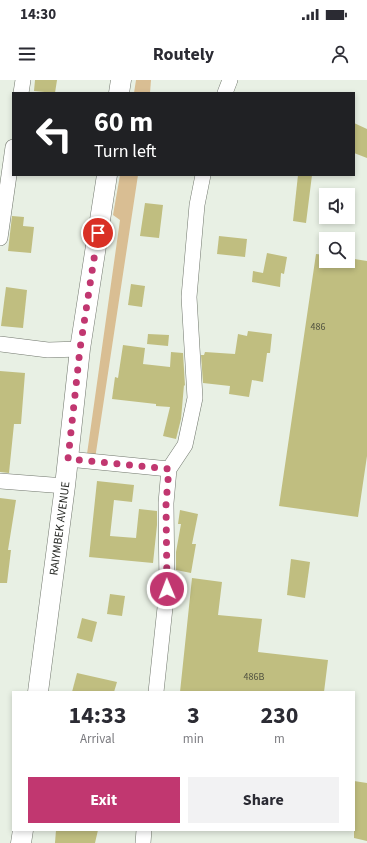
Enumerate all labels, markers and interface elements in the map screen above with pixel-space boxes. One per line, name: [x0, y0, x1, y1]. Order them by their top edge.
text: 14:30: [20, 4, 56, 25]
text: Routely: [153, 42, 214, 67]
icon: menu: [16, 43, 38, 65]
icon: person: [329, 43, 351, 65]
text: 60 m: [94, 102, 153, 142]
icon: left: [28, 108, 80, 160]
text: Turn left: [94, 139, 156, 164]
map controls: [319, 188, 355, 268]
button: sound: [319, 188, 355, 224]
pin: [81, 216, 115, 250]
icon: arrive: [87, 222, 109, 244]
button: search: [319, 232, 355, 268]
house number: 486: [311, 320, 325, 334]
street label: RAIYMBEK AVENUE: [45, 481, 74, 576]
position arrow: [146, 568, 188, 610]
house number: 486В: [244, 670, 265, 684]
text: 14:33: [68, 698, 126, 733]
text: 3: [187, 698, 200, 733]
text: 230: [260, 698, 298, 733]
text: Arrival: [80, 730, 115, 748]
text: min: [183, 730, 204, 748]
text: m: [274, 730, 285, 748]
button: Exit: [28, 777, 180, 823]
button: Share: [188, 777, 339, 823]

